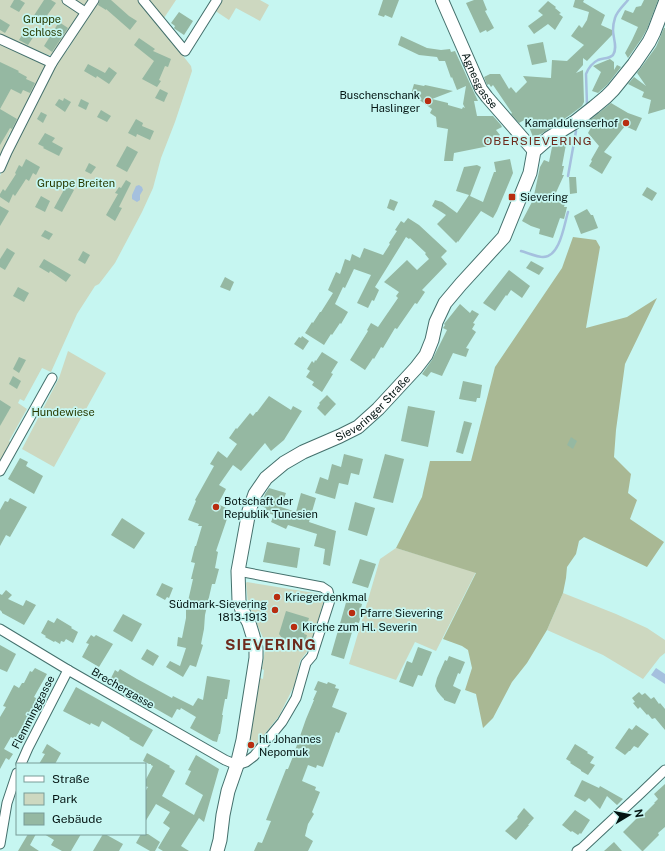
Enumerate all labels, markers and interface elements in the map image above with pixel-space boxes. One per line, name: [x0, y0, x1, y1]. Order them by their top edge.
park label: Gruppe Schloss: [22, 13, 62, 38]
street label: Agnesgasse: [460, 50, 500, 111]
place label: Buschenschank Haslinger: [339, 89, 420, 114]
marker: Buschenschank Haslinger: [423, 96, 433, 106]
place label: Kamaldulenserhof: [524, 117, 619, 129]
marker: Kamaldulenserhof: [621, 118, 631, 128]
district label: OBERSIEVERING: [483, 134, 593, 148]
park label: Gruppe Breiten: [37, 177, 115, 189]
place label: Sievering: [520, 191, 568, 203]
marker: Sievering: [507, 192, 517, 202]
street label: Sieveringer Straße: [333, 373, 412, 443]
park label: Hundewiese: [31, 406, 95, 418]
place label: Botschaft der Republik Tunesien: [224, 495, 318, 520]
marker: Botschaft der Republik Tunesien: [211, 502, 221, 512]
place label: Kriegerdenkmal: [285, 591, 367, 603]
marker: Kriegerdenkmal: [272, 592, 282, 602]
place label: Südmark-Sievering 1813-1913: [169, 598, 267, 623]
marker: Südmark-Sievering 1813-1913: [270, 605, 280, 615]
place label: Pfarre Sievering: [360, 607, 443, 619]
marker: Pfarre Sievering: [347, 608, 357, 618]
place label: Kirche zum Hl. Severin: [302, 621, 417, 633]
marker: Kirche zum Hl. Severin: [289, 622, 299, 632]
district label: SIEVERING: [225, 636, 317, 653]
street label: Brechergasse: [89, 665, 157, 711]
street label: Flemminggasse: [9, 673, 57, 751]
place label: hl. Johannes Nepomuk: [259, 733, 322, 758]
marker: hl. Johannes Nepomuk: [246, 740, 256, 750]
legend: [16, 763, 146, 835]
text: Straße: [52, 772, 90, 786]
text: Park: [52, 792, 78, 806]
north arrow: [609, 795, 649, 835]
text: N: [632, 808, 646, 819]
text: Gebäude: [52, 812, 102, 826]

